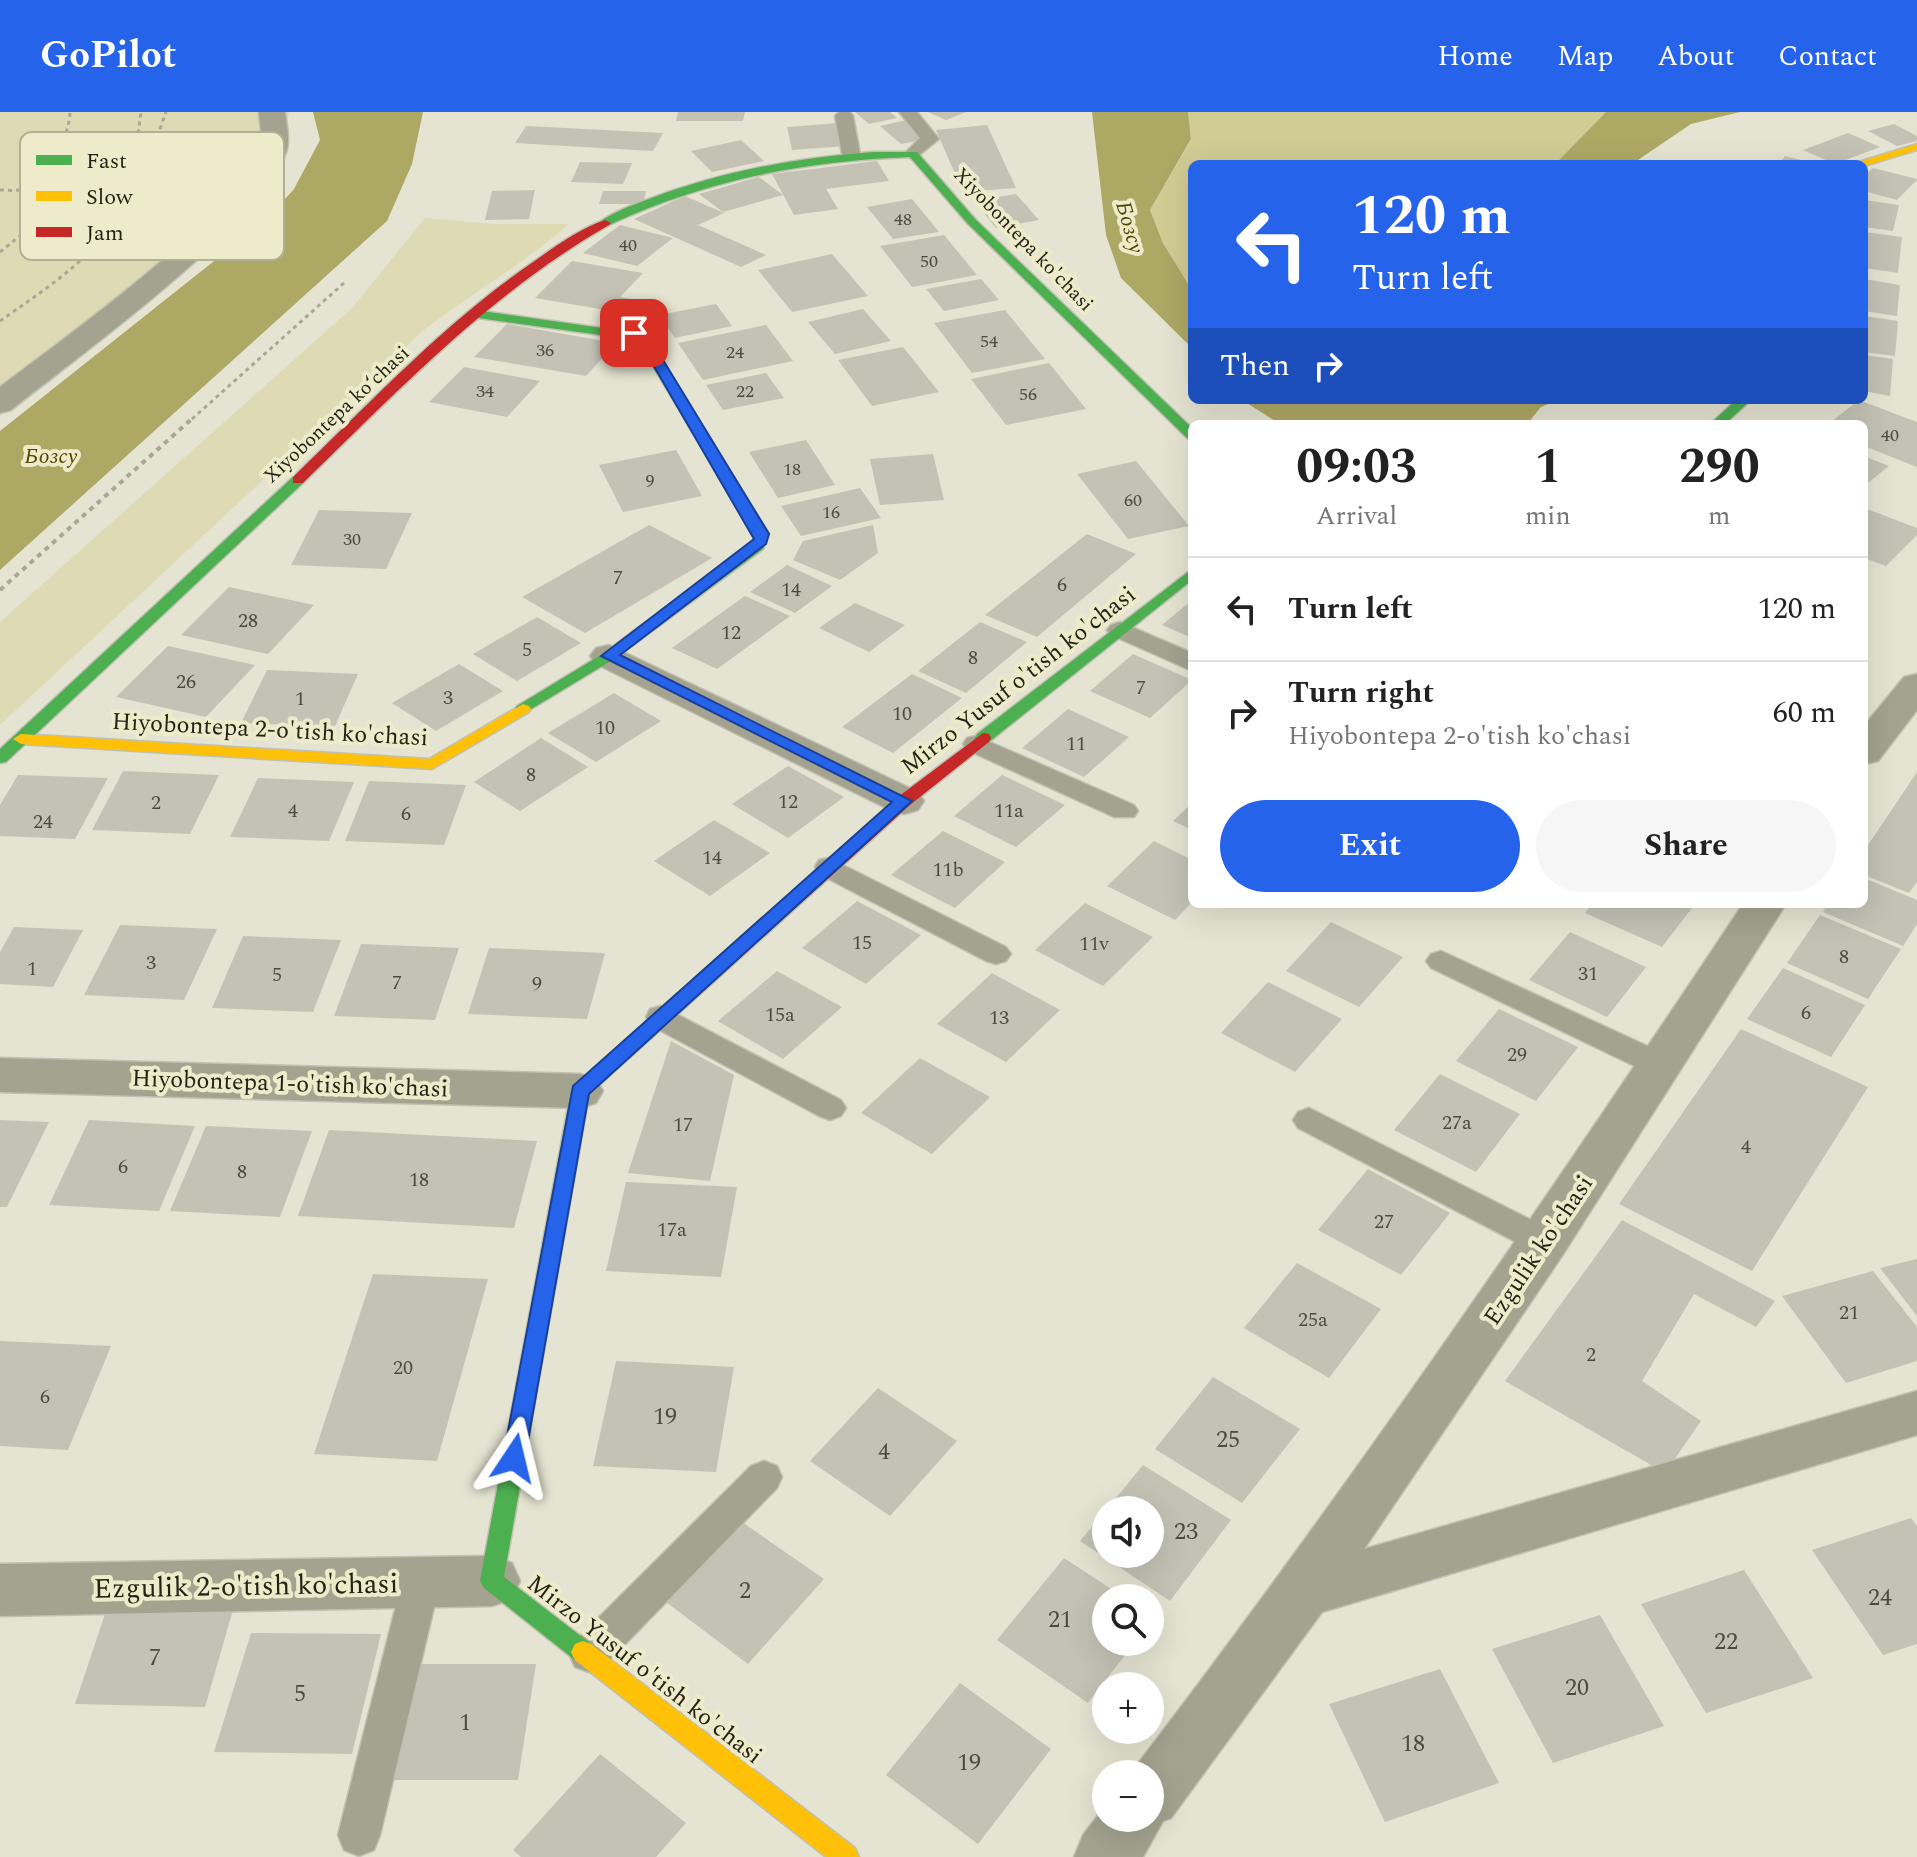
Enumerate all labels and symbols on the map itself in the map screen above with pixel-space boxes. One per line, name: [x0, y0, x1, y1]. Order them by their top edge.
legend: [20, 132, 284, 260]
text: Fast: [86, 145, 127, 178]
street label: Xiyobontepa ko'chasi: [946, 161, 1100, 319]
text: Slow: [86, 181, 134, 214]
water label: Бозсу: [1106, 197, 1153, 257]
house number: 48: [894, 206, 912, 233]
text: Jam: [86, 217, 124, 250]
house number: 40: [619, 232, 637, 259]
house number: 50: [920, 248, 938, 275]
pin: [600, 299, 668, 367]
house number: 54: [980, 328, 998, 355]
house number: 36: [536, 337, 554, 364]
street label: Xiyobontepa koʻchasi: [257, 339, 417, 491]
house number: 24: [726, 339, 744, 366]
house number: 34: [476, 378, 494, 405]
house number: 22: [736, 378, 754, 405]
house number: 56: [1019, 381, 1037, 408]
house number: 40: [1881, 422, 1899, 449]
water label: Бозсу: [25, 440, 78, 473]
house number: 18: [783, 456, 801, 483]
house number: 9: [646, 467, 655, 494]
house number: 60: [1124, 487, 1142, 514]
house number: 16: [822, 499, 840, 526]
house number: 30: [343, 526, 361, 553]
house number: 7: [613, 563, 623, 593]
house number: 6: [1057, 570, 1067, 600]
house number: 14: [781, 575, 801, 605]
street label: Mirzo Yusuf o'tish ko'chasi: [893, 577, 1144, 784]
house number: 28: [238, 606, 258, 636]
house number: 12: [721, 618, 741, 648]
house number: 5: [522, 635, 532, 665]
house number: 8: [968, 643, 978, 673]
house number: 26: [176, 667, 196, 697]
house number: 7: [1136, 673, 1146, 703]
house number: 3: [443, 683, 453, 713]
house number: 1: [295, 684, 305, 714]
house number: 10: [892, 699, 912, 729]
street label: Hiyobontepa 2-o'tish ko'chasi: [111, 704, 429, 756]
house number: 10: [595, 713, 615, 743]
house number: 11: [1066, 729, 1086, 759]
house number: 8: [526, 760, 536, 790]
house number: 12: [778, 787, 798, 817]
house number: 2: [151, 788, 161, 818]
house number: 4: [288, 796, 298, 826]
house number: 11a: [994, 796, 1024, 826]
house number: 6: [401, 799, 411, 829]
house number: 24: [33, 807, 53, 837]
house number: 14: [702, 843, 722, 873]
house number: 11b: [932, 855, 964, 885]
house number: 15: [852, 928, 872, 958]
house number: 11v: [1079, 929, 1110, 959]
house number: 8: [1839, 942, 1849, 972]
house number: 3: [146, 948, 156, 978]
house number: 1: [27, 954, 37, 984]
house number: 31: [1578, 959, 1598, 989]
house number: 5: [272, 960, 282, 990]
house number: 7: [392, 968, 402, 998]
house number: 9: [532, 969, 542, 999]
house number: 6: [1801, 998, 1811, 1028]
house number: 15a: [765, 1000, 795, 1030]
house number: 13: [989, 1003, 1009, 1033]
house number: 29: [1507, 1040, 1527, 1070]
street label: Hiyobontepa 1-o'tish ko'chasi: [131, 1060, 449, 1108]
house number: 27a: [1442, 1108, 1472, 1138]
house number: 17: [673, 1110, 693, 1140]
house number: 4: [1741, 1132, 1751, 1162]
house number: 6: [118, 1152, 128, 1182]
house number: 8: [237, 1157, 247, 1187]
house number: 18: [409, 1165, 429, 1195]
street label: Ezgulik ko'chasi: [1475, 1168, 1603, 1333]
house number: 27: [1374, 1207, 1394, 1237]
house number: 17a: [657, 1215, 687, 1245]
house number: 21: [1839, 1298, 1859, 1328]
house number: 25a: [1298, 1305, 1328, 1335]
house number: 2: [1586, 1340, 1596, 1370]
house number: 20: [393, 1353, 413, 1383]
house number: 6: [40, 1382, 50, 1412]
house number: 19: [653, 1399, 677, 1435]
position arrow: [472, 1416, 556, 1500]
house number: 25: [1216, 1422, 1240, 1458]
house number: 4: [878, 1434, 890, 1470]
house number: 23: [1174, 1514, 1198, 1550]
street label: Ezgulik 2-o'tish ko'chasi: [93, 1562, 399, 1611]
street label: Mirzo Yusuf o'tish ko'chasi: [519, 1566, 770, 1773]
house number: 2: [739, 1573, 751, 1609]
house number: 24: [1868, 1580, 1892, 1616]
house number: 21: [1048, 1602, 1072, 1638]
house number: 22: [1714, 1624, 1738, 1660]
house number: 7: [149, 1640, 161, 1676]
house number: 20: [1565, 1670, 1589, 1706]
house number: 5: [294, 1676, 306, 1712]
house number: 1: [459, 1705, 471, 1741]
house number: 18: [1401, 1726, 1425, 1762]
house number: 19: [957, 1745, 981, 1781]

